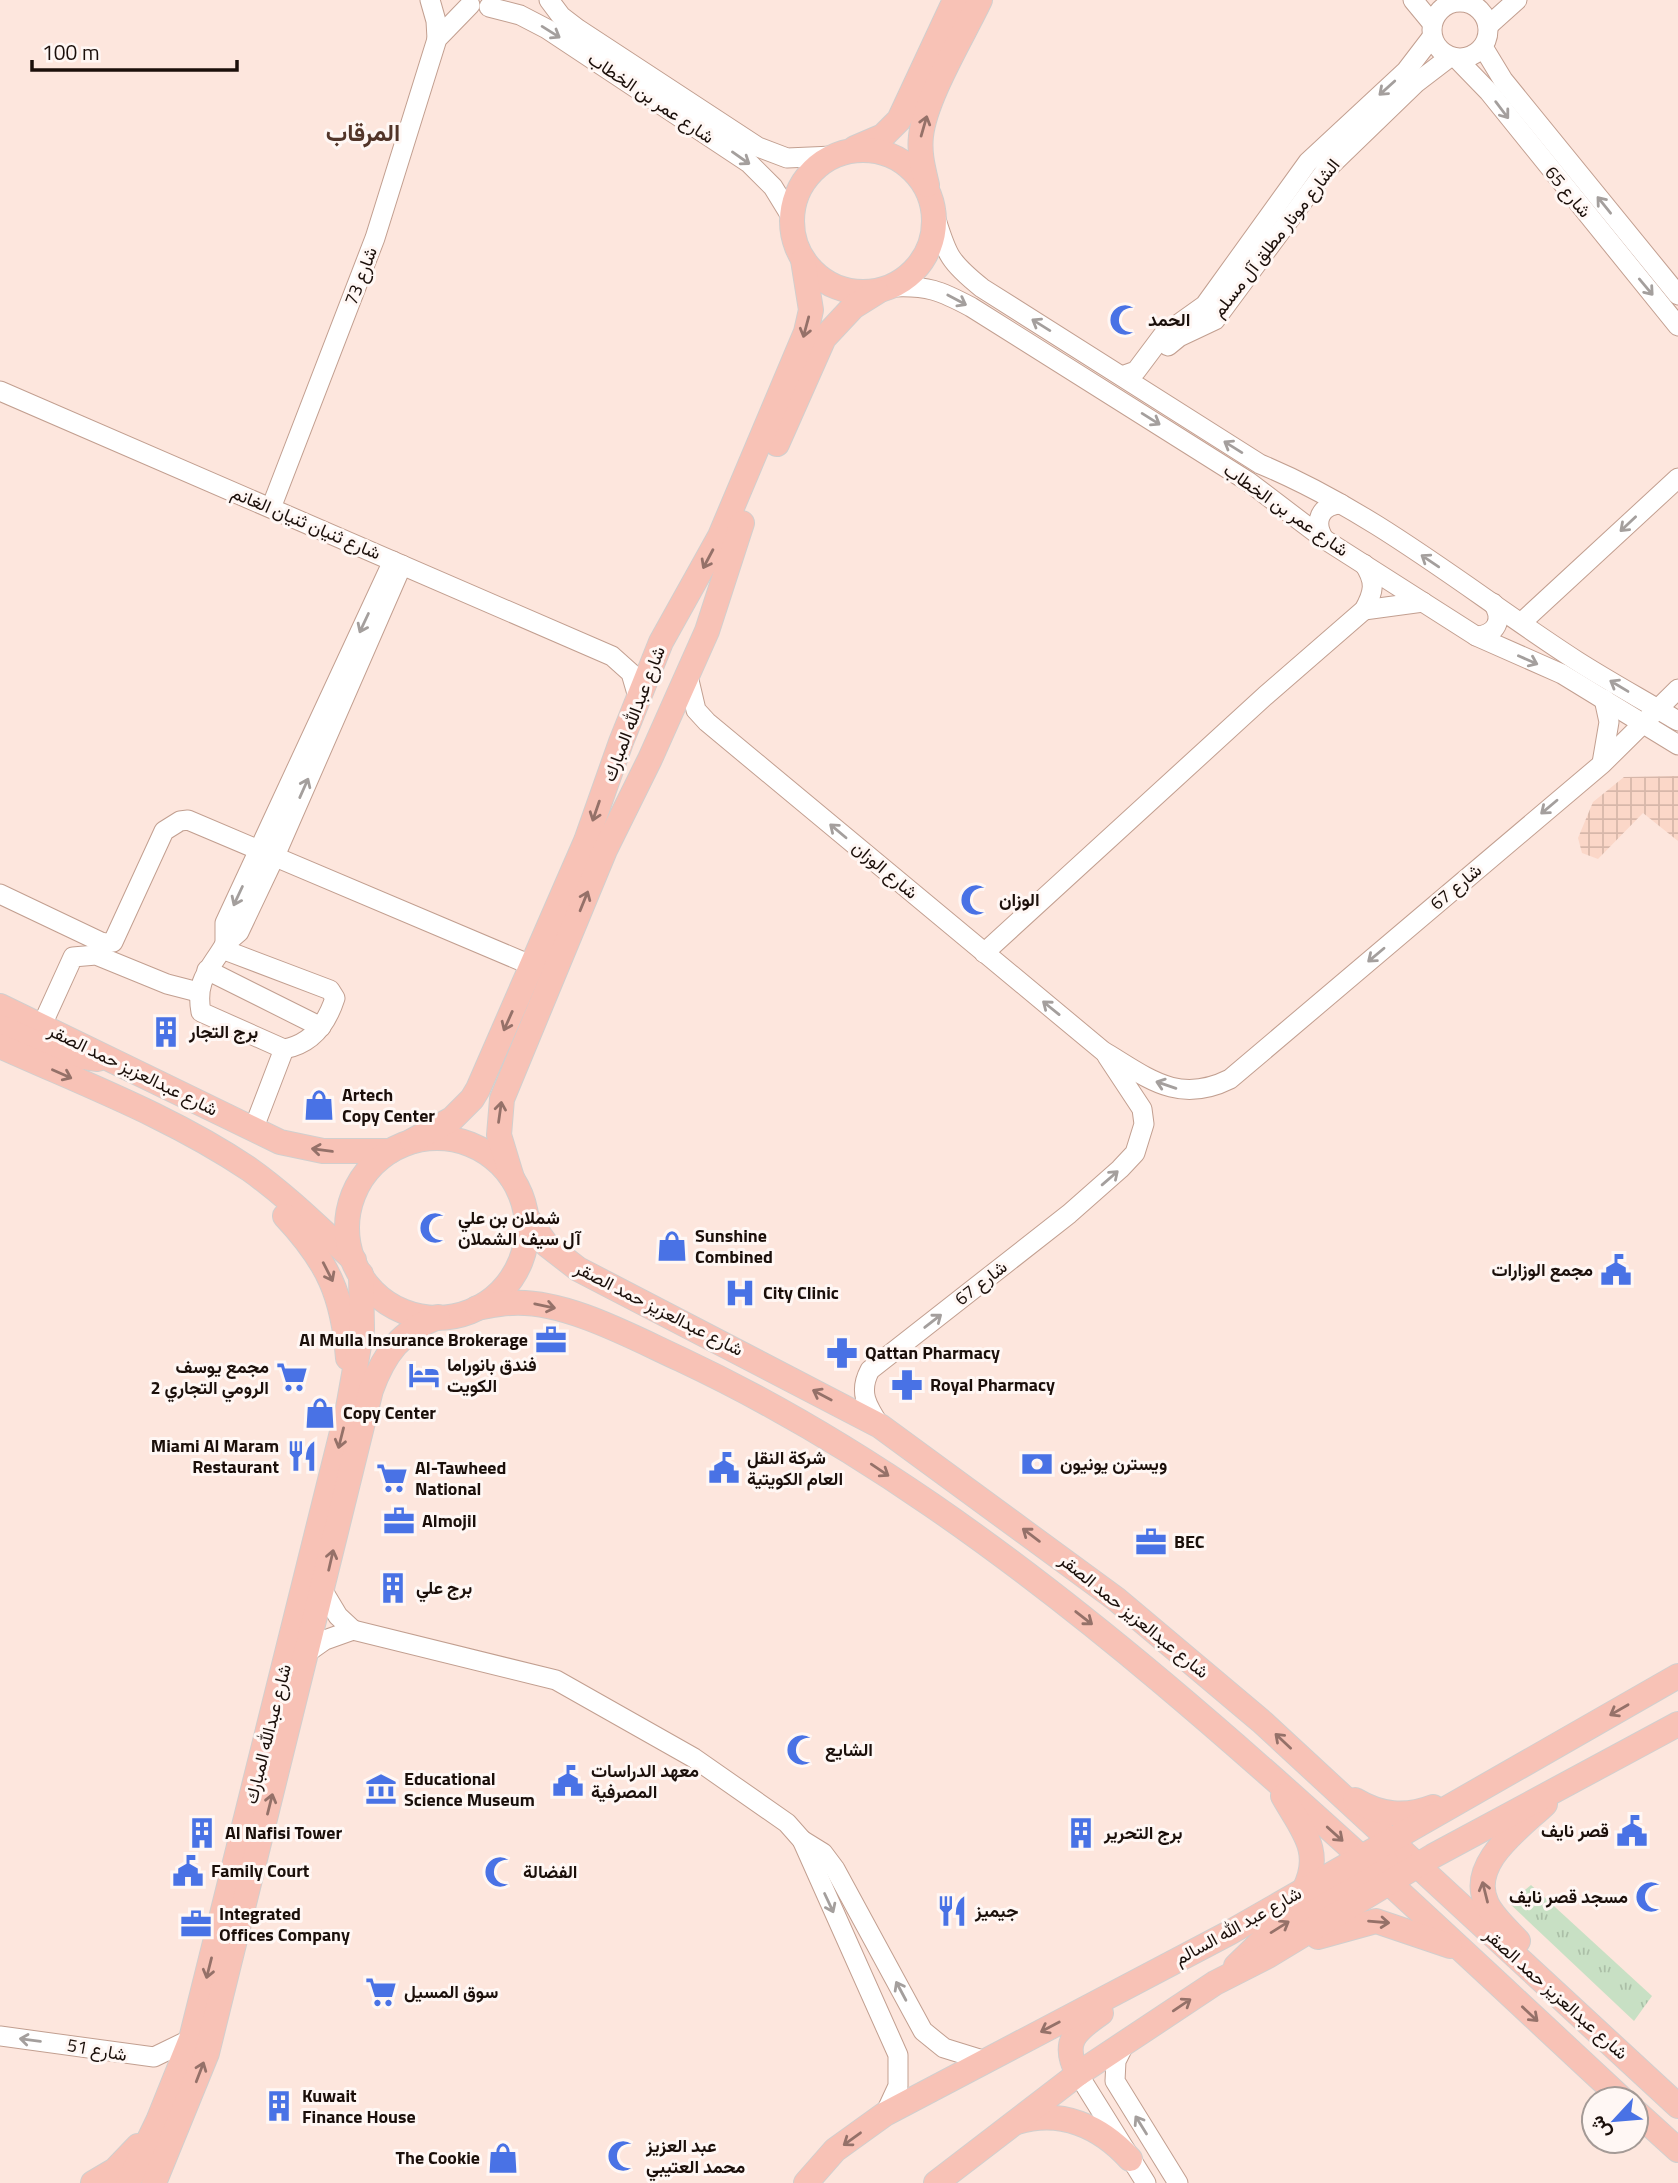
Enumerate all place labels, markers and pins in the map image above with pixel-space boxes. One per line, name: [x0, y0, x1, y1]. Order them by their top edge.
mosque icon: الحمد: [1108, 303, 1142, 337]
place label: الحمد: [1148, 306, 1190, 333]
mosque icon: الوزان: [959, 883, 993, 917]
place label: الوزان: [999, 886, 1040, 913]
building icon: برج التجار: [149, 1015, 183, 1049]
place label: برج التجار: [188, 1018, 258, 1045]
place label: Artech Copy Center: [342, 1081, 435, 1129]
shop icon: Artech Copy Center: [302, 1088, 336, 1122]
place label: شملان بن علي آل سيف الشملان: [458, 1204, 582, 1252]
mosque icon: شملان بن علي آل سيف الشملان: [418, 1211, 452, 1245]
place label: Sunshine Combined: [695, 1222, 773, 1270]
shop icon: Sunshine Combined: [655, 1229, 689, 1263]
public building icon: مجمع الوزارات: [1599, 1253, 1633, 1287]
place label: مجمع الوزارات: [1491, 1256, 1593, 1283]
hospital icon: City Clinic: [723, 1276, 757, 1310]
place label: City Clinic: [763, 1279, 839, 1306]
office icon: Al Mulla Insurance Brokerage: [534, 1323, 568, 1357]
place label: Al Mulla Insurance Brokerage: [299, 1326, 528, 1353]
pharmacy icon: Qattan Pharmacy: [825, 1336, 859, 1370]
place label: Qattan Pharmacy: [865, 1339, 1000, 1366]
place label: فندق بانوراما الكويت: [447, 1351, 537, 1399]
place label: مجمع يوسف الرومي التجاري 2: [150, 1353, 269, 1403]
hotel icon: فندق بانوراما الكويت: [407, 1358, 441, 1392]
supermarket icon: مجمع يوسف الرومي التجاري 2: [275, 1360, 309, 1394]
pharmacy icon: Royal Pharmacy: [890, 1368, 924, 1402]
place label: Royal Pharmacy: [930, 1371, 1055, 1398]
shop icon: Copy Center: [303, 1396, 337, 1430]
place label: Copy Center: [343, 1399, 436, 1426]
place label: Miami Al Maram Restaurant: [151, 1432, 279, 1480]
restaurant icon: Miami Al Maram Restaurant: [285, 1439, 319, 1473]
place label: شركة النقل العام الكويتية: [747, 1444, 843, 1492]
bank icon: ويسترن يونيون: [1020, 1447, 1054, 1481]
place label: ويسترن يونيون: [1060, 1450, 1167, 1477]
public building icon: شركة النقل العام الكويتية: [707, 1451, 741, 1485]
place label: Al-Tawheed National: [415, 1454, 506, 1502]
supermarket icon: Al-Tawheed National: [375, 1461, 409, 1495]
office icon: Almojil: [382, 1504, 416, 1538]
place label: Almojil: [422, 1507, 477, 1534]
office icon: BEC: [1134, 1525, 1168, 1559]
place label: BEC: [1174, 1528, 1205, 1555]
building icon: برج علي: [376, 1571, 410, 1605]
place label: برج علي: [416, 1574, 472, 1603]
mosque icon: الشايع: [785, 1733, 819, 1767]
place label: الشايع: [825, 1736, 873, 1763]
place label: معهد الدراسات المصرفية: [591, 1757, 699, 1805]
public building icon: معهد الدراسات المصرفية: [551, 1764, 585, 1798]
place label: Educational Science Museum: [404, 1765, 535, 1813]
museum icon: Educational Science Museum: [364, 1772, 398, 1806]
public building icon: قصر نايف: [1615, 1814, 1649, 1848]
building icon: Al Nafisi Tower: [185, 1816, 219, 1850]
building icon: برج التحرير: [1064, 1816, 1098, 1850]
place label: قصر نايف: [1541, 1817, 1609, 1844]
place label: Al Nafisi Tower: [225, 1819, 342, 1846]
place label: برج التحرير: [1103, 1819, 1182, 1846]
public building icon: Family Court: [171, 1854, 205, 1888]
mosque icon: الفضالة: [483, 1855, 517, 1889]
place label: Family Court: [211, 1857, 310, 1884]
place label: الفضالة: [523, 1858, 577, 1885]
mosque icon: مسجد قصر نايف: [1634, 1880, 1668, 1914]
place label: مسجد قصر نايف: [1509, 1883, 1628, 1910]
restaurant icon: جيميز: [935, 1894, 969, 1928]
place label: جيميز: [974, 1897, 1018, 1924]
place label: Integrated Offices Company: [219, 1900, 350, 1948]
office icon: Integrated Offices Company: [179, 1907, 213, 1941]
supermarket icon: سوق المسيل: [364, 1975, 398, 2009]
place label: سوق المسيل: [404, 1978, 498, 2005]
place label: Kuwait Finance House: [302, 2082, 416, 2130]
building icon: Kuwait Finance House: [262, 2089, 296, 2123]
place label: عبد العزيز محمد العتيبي: [645, 2132, 745, 2182]
mosque icon: عبد العزيز محمد العتيبي: [606, 2139, 640, 2173]
shop icon: The Cookie: [486, 2141, 520, 2175]
place label: The Cookie: [396, 2144, 480, 2171]

